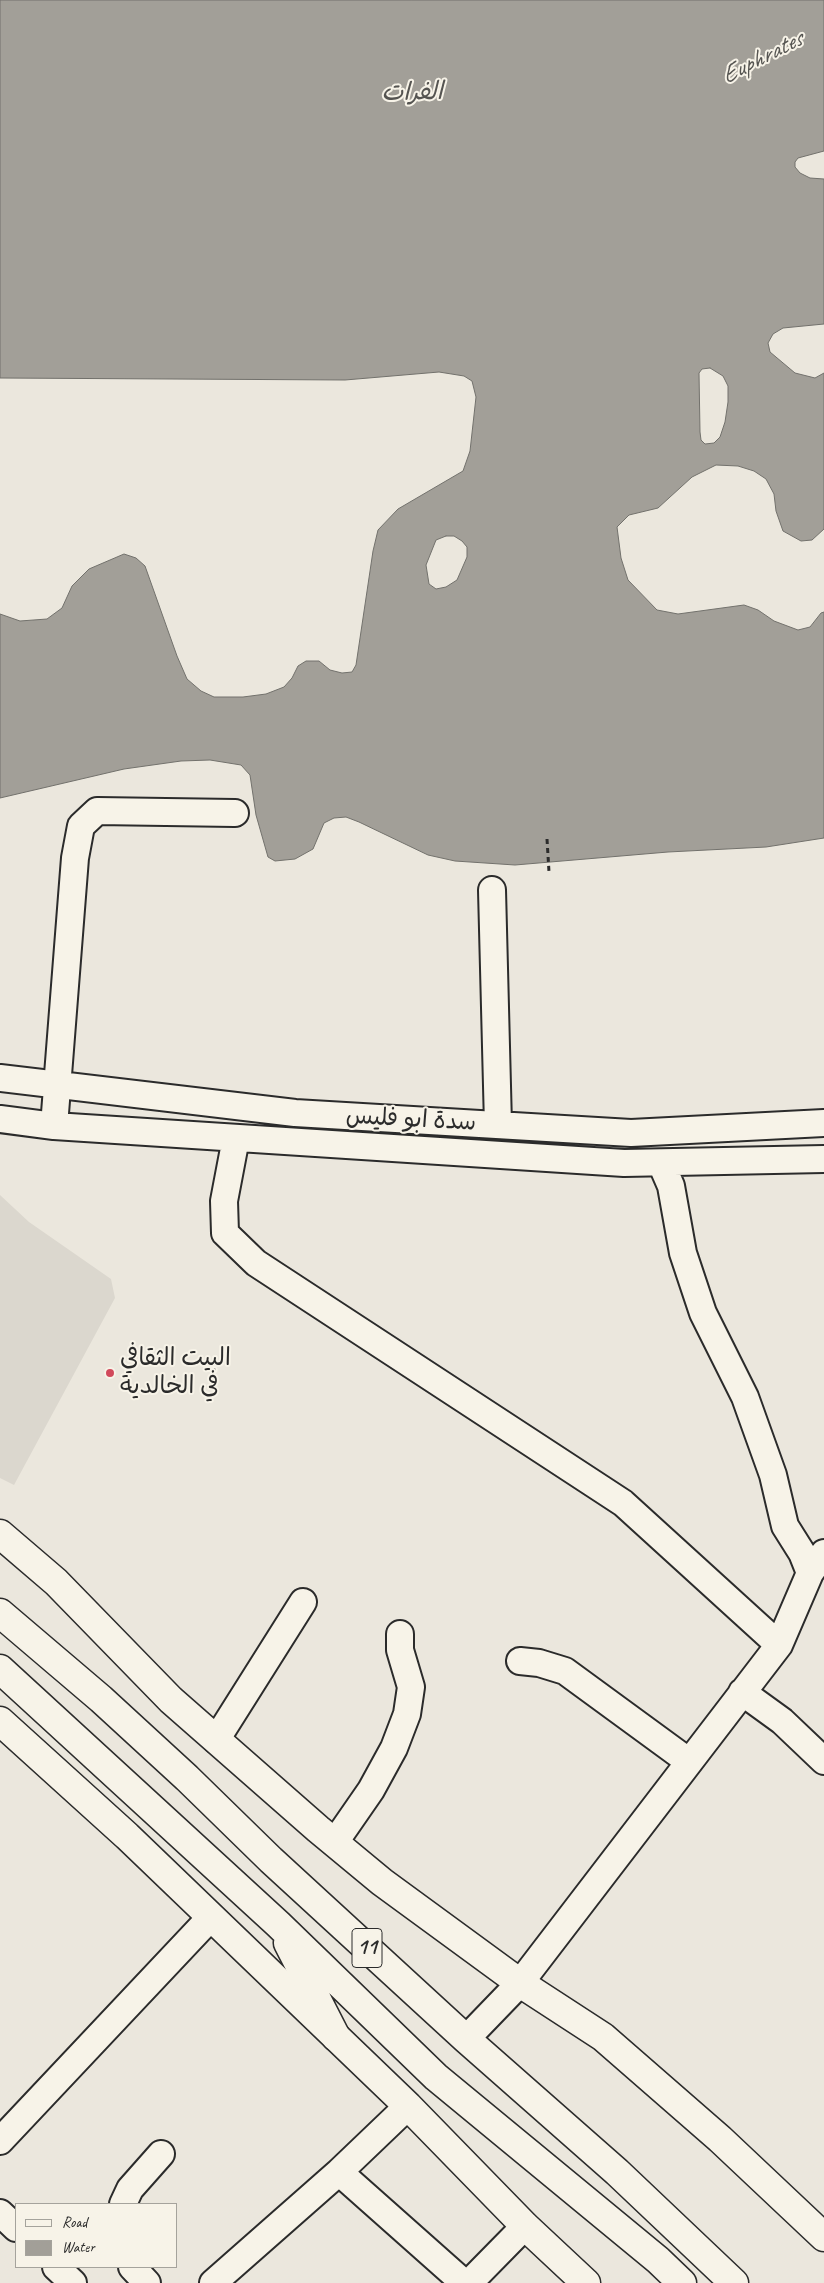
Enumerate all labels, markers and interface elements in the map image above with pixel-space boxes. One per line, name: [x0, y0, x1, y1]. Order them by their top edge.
water label: Euphrates: [716, 25, 808, 91]
water label: الفرات: [381, 77, 443, 109]
street label: سدة ابو فليس: [345, 1102, 477, 1138]
place label: البيت الثقافي في الخالدية: [120, 1345, 231, 1401]
marker: البيت الثقافي في الخالدية: [104, 1367, 116, 1379]
road number: 11: [352, 1929, 382, 1968]
legend: [15, 2203, 178, 2268]
text: Road: [62, 2213, 87, 2232]
text: Water: [62, 2238, 95, 2257]

